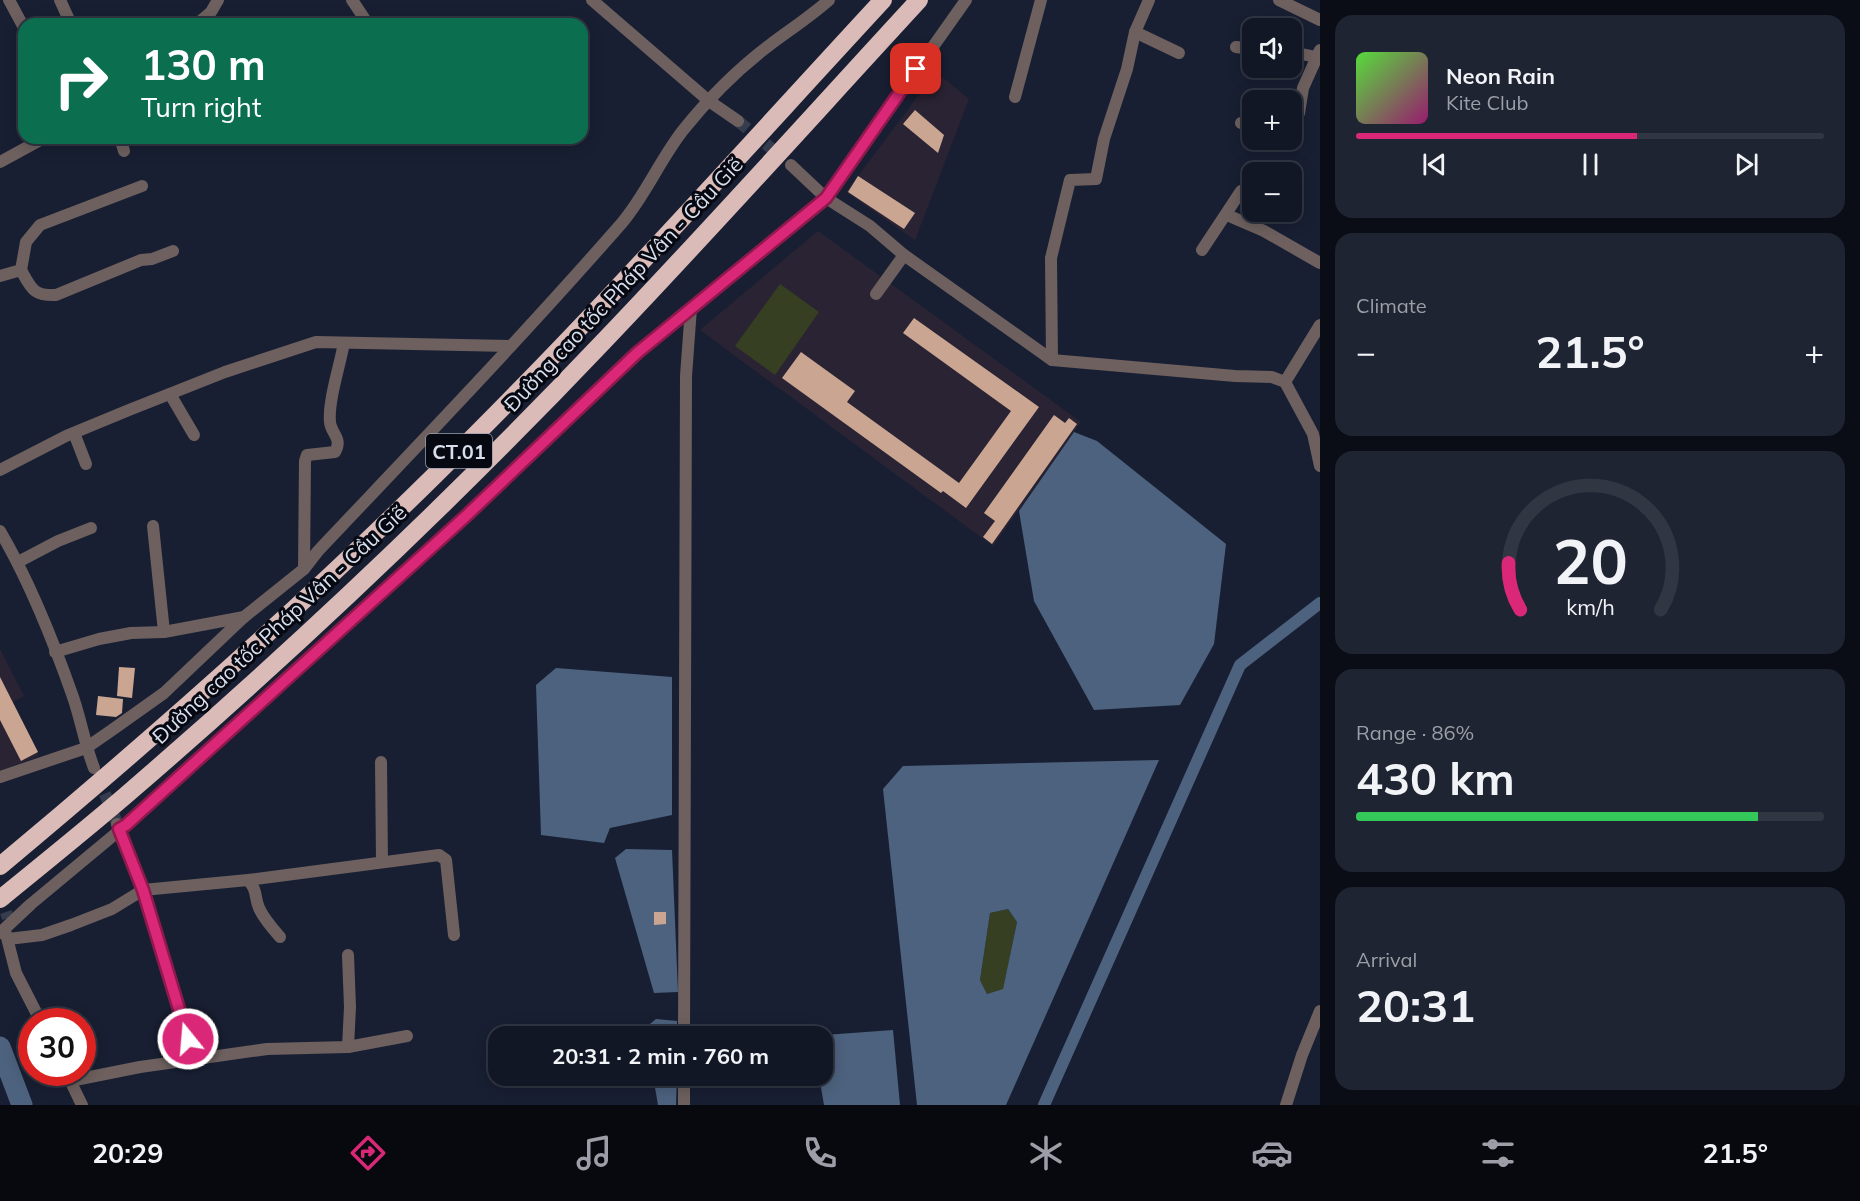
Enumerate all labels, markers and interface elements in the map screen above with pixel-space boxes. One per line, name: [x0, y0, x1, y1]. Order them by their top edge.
map controls: [1242, 18, 1302, 222]
button: sound: [1242, 18, 1302, 78]
text: 130 m: [141, 38, 266, 91]
icon: right: [42, 42, 120, 120]
pin: [890, 43, 941, 94]
icon: arrive: [899, 52, 932, 85]
text: Neon Rain: [1446, 62, 1555, 90]
text: Turn right: [141, 90, 261, 124]
button: +: [1242, 90, 1302, 150]
text: Kite Club: [1446, 90, 1528, 115]
icon: previous: [1418, 148, 1451, 181]
icon: pause: [1574, 148, 1607, 181]
icon: next: [1730, 148, 1763, 181]
street label: Đường cao tốc Pháp Vân - Cầu Giẽ: [498, 151, 748, 417]
button: −: [1242, 162, 1302, 222]
text: Climate: [1356, 293, 1427, 318]
text: 21.5°: [1535, 323, 1645, 379]
text: −: [1356, 331, 1376, 372]
text: +: [1804, 331, 1824, 372]
road number: CT.01: [426, 434, 492, 468]
street label: Đường cao tốc Pháp Vân - Cầu Giẽ: [146, 499, 412, 749]
text: 20: [1553, 521, 1627, 600]
text: km/h: [1566, 593, 1614, 620]
text: Range · 86%: [1356, 720, 1474, 745]
text: 430 km: [1356, 750, 1515, 806]
text: Arrival: [1356, 947, 1417, 972]
text: 20:31: [1356, 977, 1475, 1033]
position arrow: [156, 1007, 220, 1071]
speed limit sign: 30: [18, 1008, 96, 1086]
text: 20:31 · 2 min · 760 m: [552, 1042, 769, 1070]
icon: directions: [347, 1132, 389, 1174]
icon: music: [573, 1132, 615, 1174]
icon: phone: [799, 1132, 841, 1174]
icon: climate: [1025, 1132, 1067, 1174]
icon: car: [1251, 1132, 1293, 1174]
icon: filters: [1477, 1132, 1519, 1174]
text: 20:29: [92, 1136, 163, 1170]
text: 21.5°: [1702, 1136, 1768, 1170]

